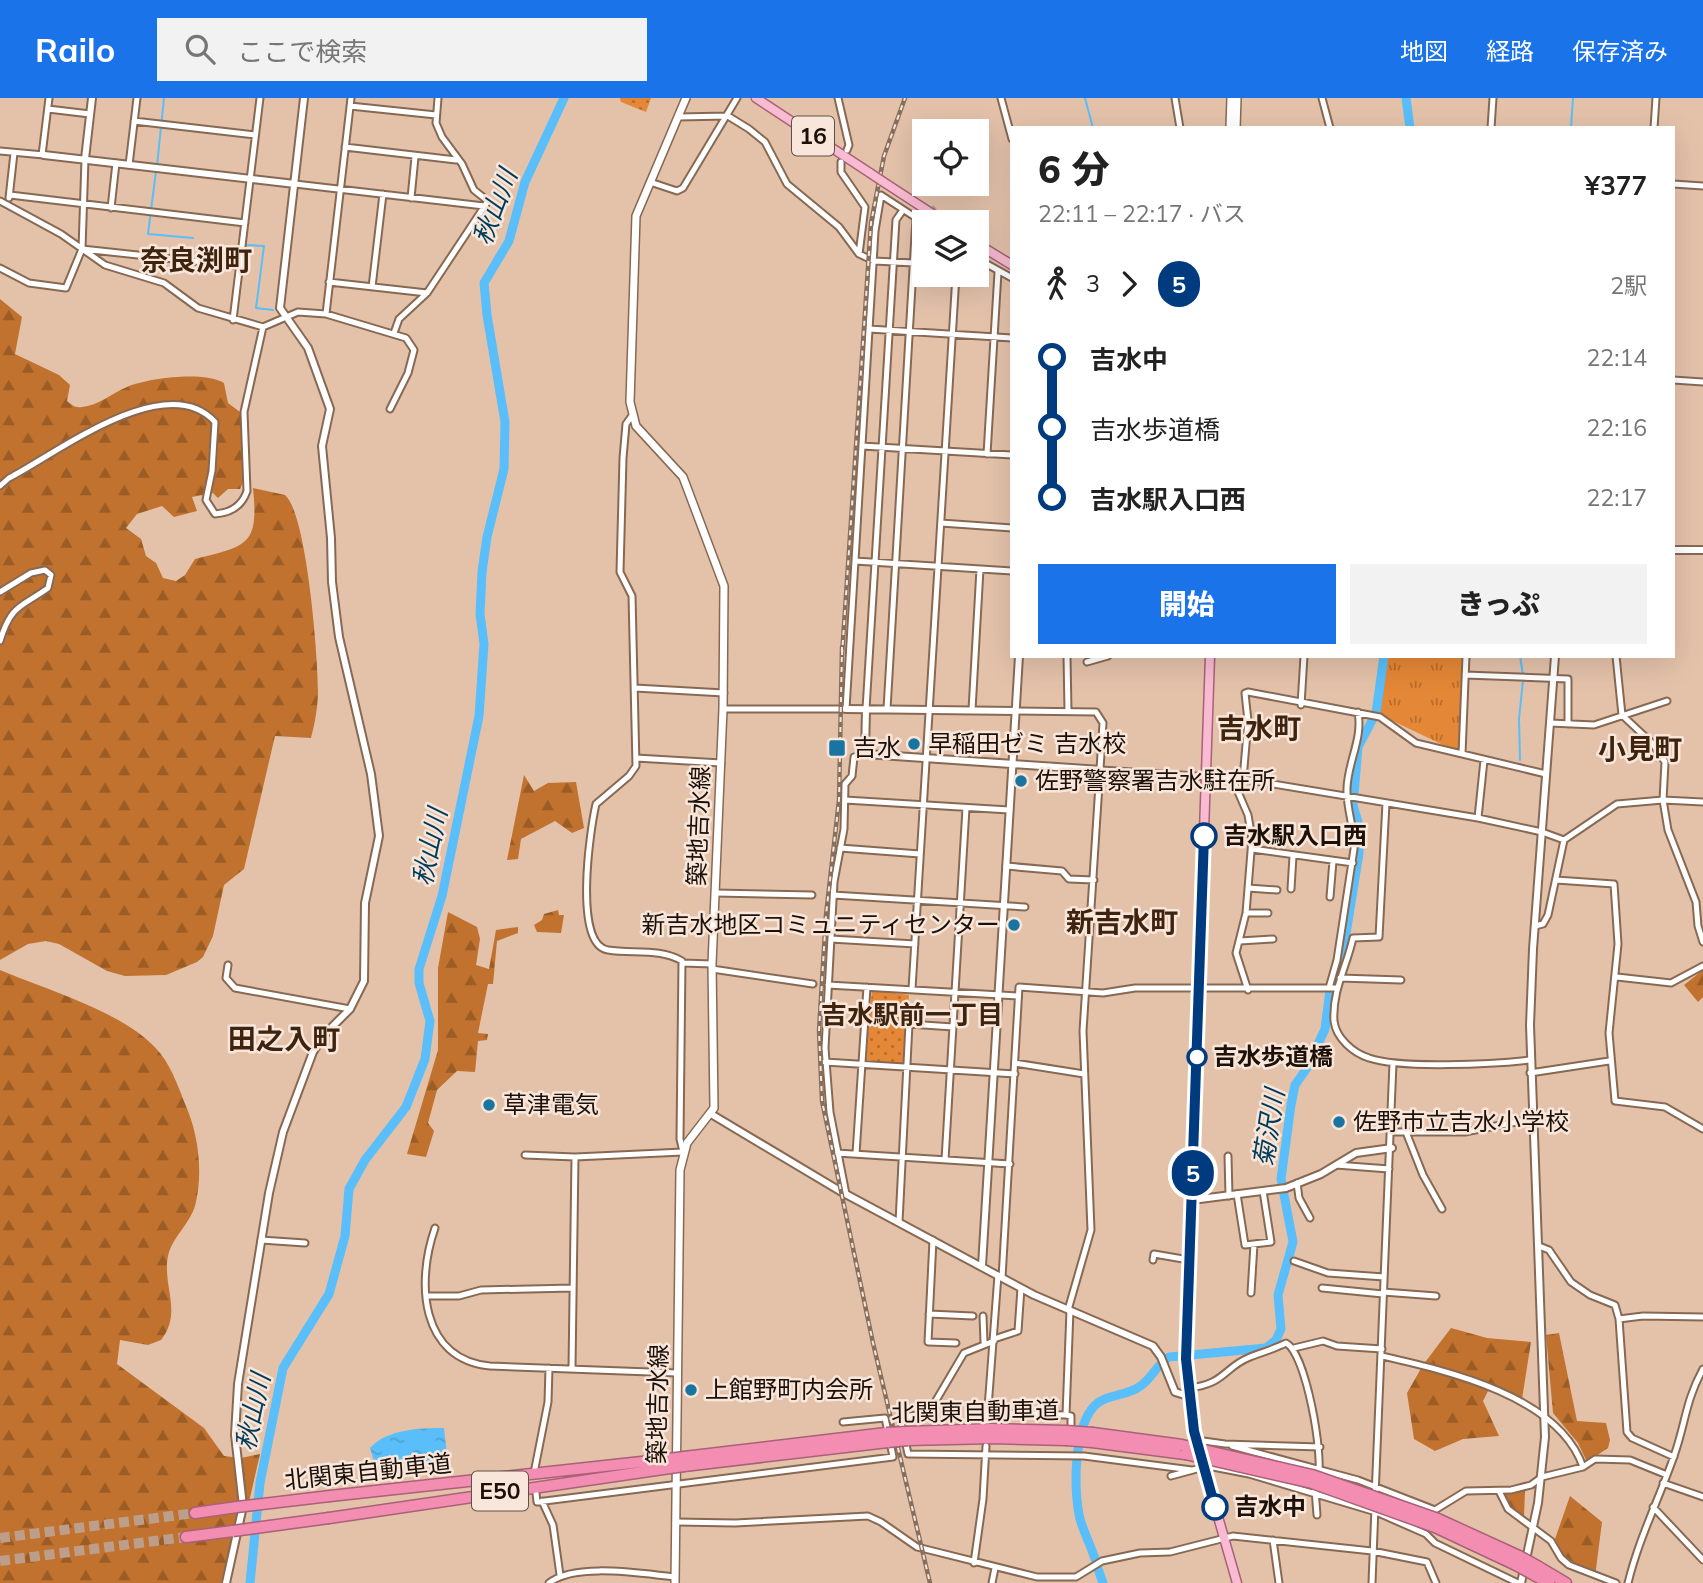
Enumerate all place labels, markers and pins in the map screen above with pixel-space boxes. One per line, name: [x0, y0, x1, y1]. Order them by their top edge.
place label: 早稲田ゼミ 吉水校: [928, 728, 1126, 758]
place label: 吉水: [853, 732, 901, 762]
marker: 早稲田ゼミ 吉水校: [906, 736, 922, 752]
marker: 吉水: [827, 738, 847, 758]
place label: 佐野警察署吉水駐在所: [1035, 765, 1275, 795]
marker: 佐野警察署吉水駐在所: [1013, 773, 1029, 789]
place label: 吉水駅入口西: [1223, 820, 1367, 850]
marker: 吉水駅入口西: [1191, 823, 1217, 849]
place label: 新吉水地区コミュニティセンター: [641, 909, 1000, 939]
marker: 新吉水地区コミュニティセンター: [1006, 917, 1022, 933]
place label: 吉水歩道橋: [1213, 1041, 1333, 1071]
marker: 吉水歩道橋: [1187, 1047, 1207, 1067]
place label: 草津電気: [503, 1089, 599, 1119]
marker: 草津電気: [481, 1097, 497, 1113]
place label: 佐野市立吉水小学校: [1353, 1106, 1569, 1136]
marker: 佐野市立吉水小学校: [1331, 1114, 1347, 1130]
place label: 上館野町内会所: [705, 1374, 873, 1404]
marker: 上館野町内会所: [683, 1382, 699, 1398]
place label: 吉水中: [1234, 1491, 1306, 1521]
marker: 吉水中: [1202, 1494, 1228, 1520]

